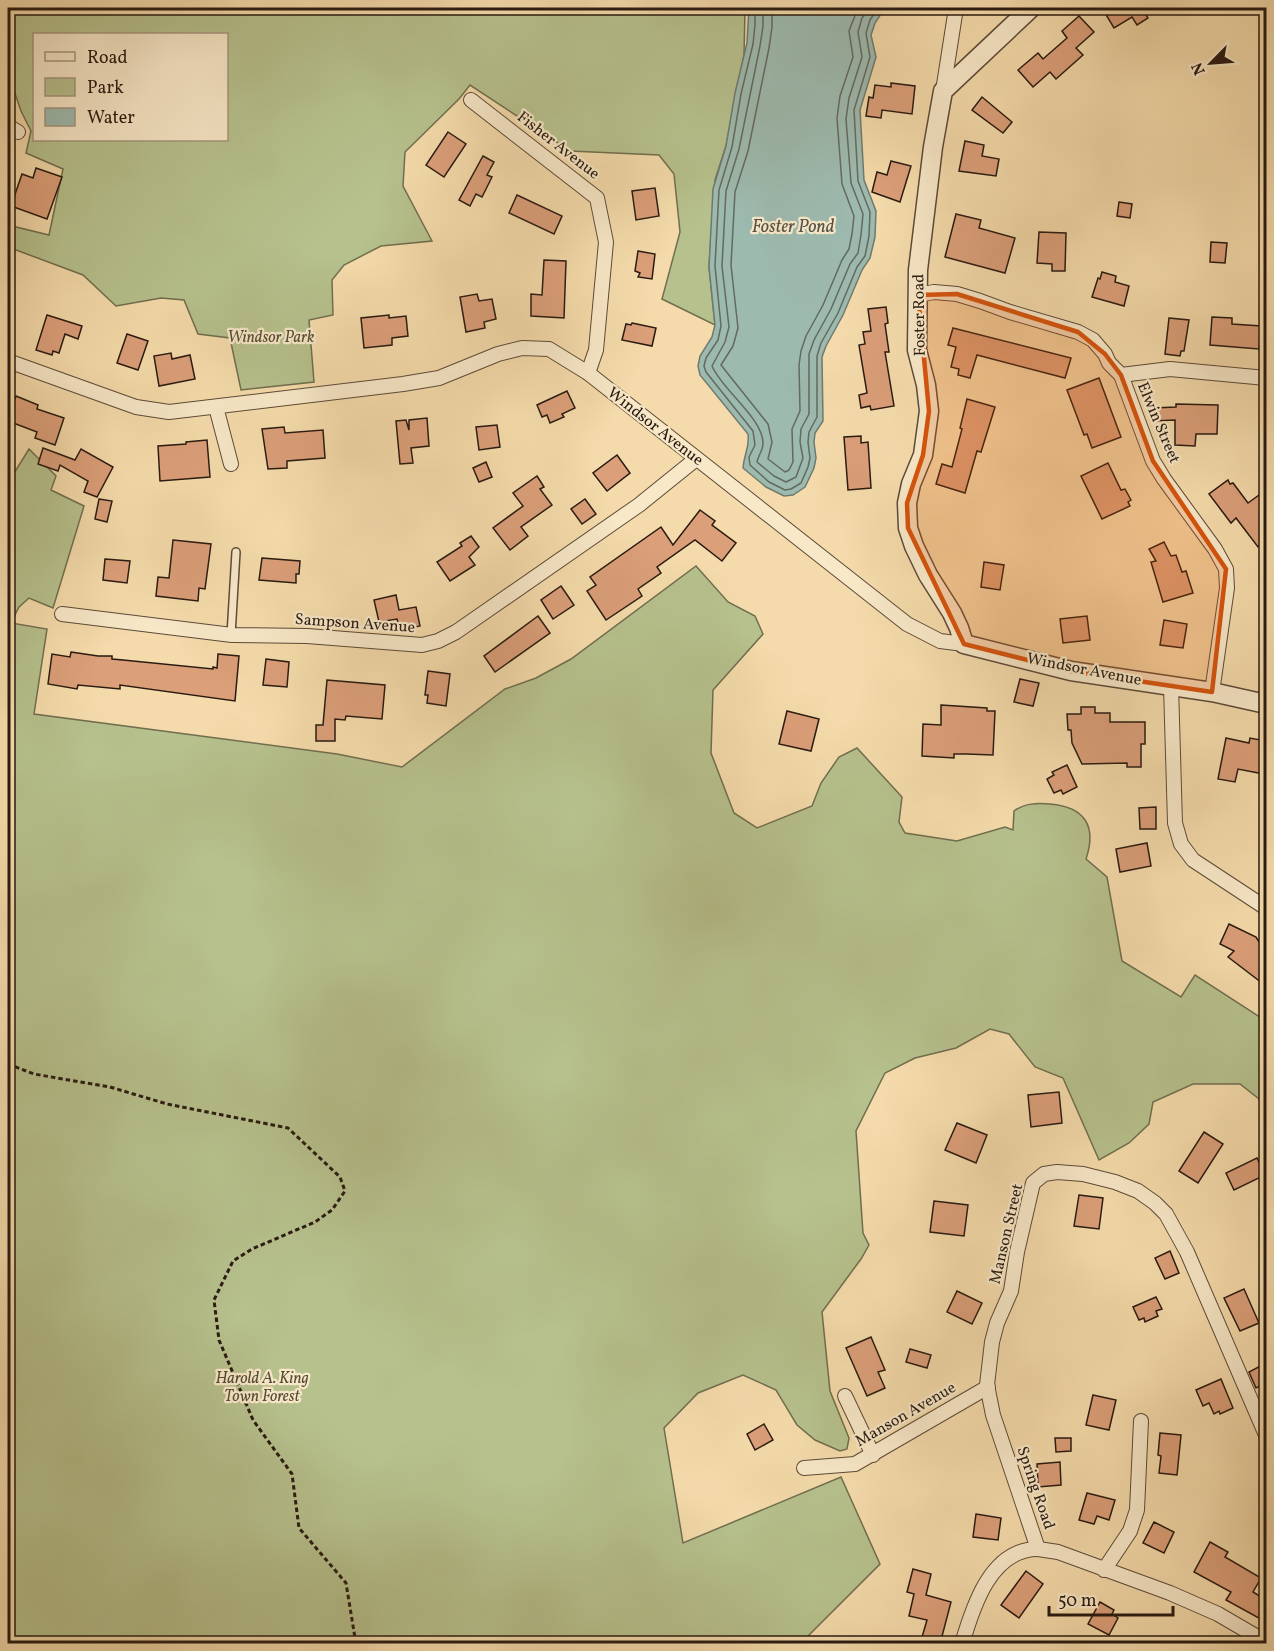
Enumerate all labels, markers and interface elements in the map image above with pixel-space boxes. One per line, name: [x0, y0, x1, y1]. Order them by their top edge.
legend: [33, 33, 228, 141]
north arrow: [1181, 33, 1241, 93]
text: Road: [87, 46, 128, 71]
text: N: [1187, 58, 1212, 78]
text: Park: [87, 76, 124, 101]
text: Water: [87, 106, 135, 131]
street label: Fisher Avenue: [512, 107, 604, 185]
water label: Foster Pond: [752, 215, 835, 240]
street label: Foster Road: [908, 274, 932, 356]
park label: Windsor Park: [228, 327, 315, 349]
street label: Elwin Street: [1131, 379, 1185, 467]
street label: Windsor Avenue: [602, 382, 708, 472]
street label: Sampson Avenue: [294, 609, 416, 639]
street label: Windsor Avenue: [1025, 648, 1143, 692]
street label: Manson Street: [985, 1181, 1029, 1286]
park label: Harold A. King Town Forest: [215, 1368, 309, 1408]
street label: Manson Avenue: [852, 1377, 960, 1453]
street label: Spring Road: [1011, 1443, 1059, 1533]
scale bar: [1049, 1579, 1174, 1617]
text: 50 m: [1058, 1589, 1097, 1614]

